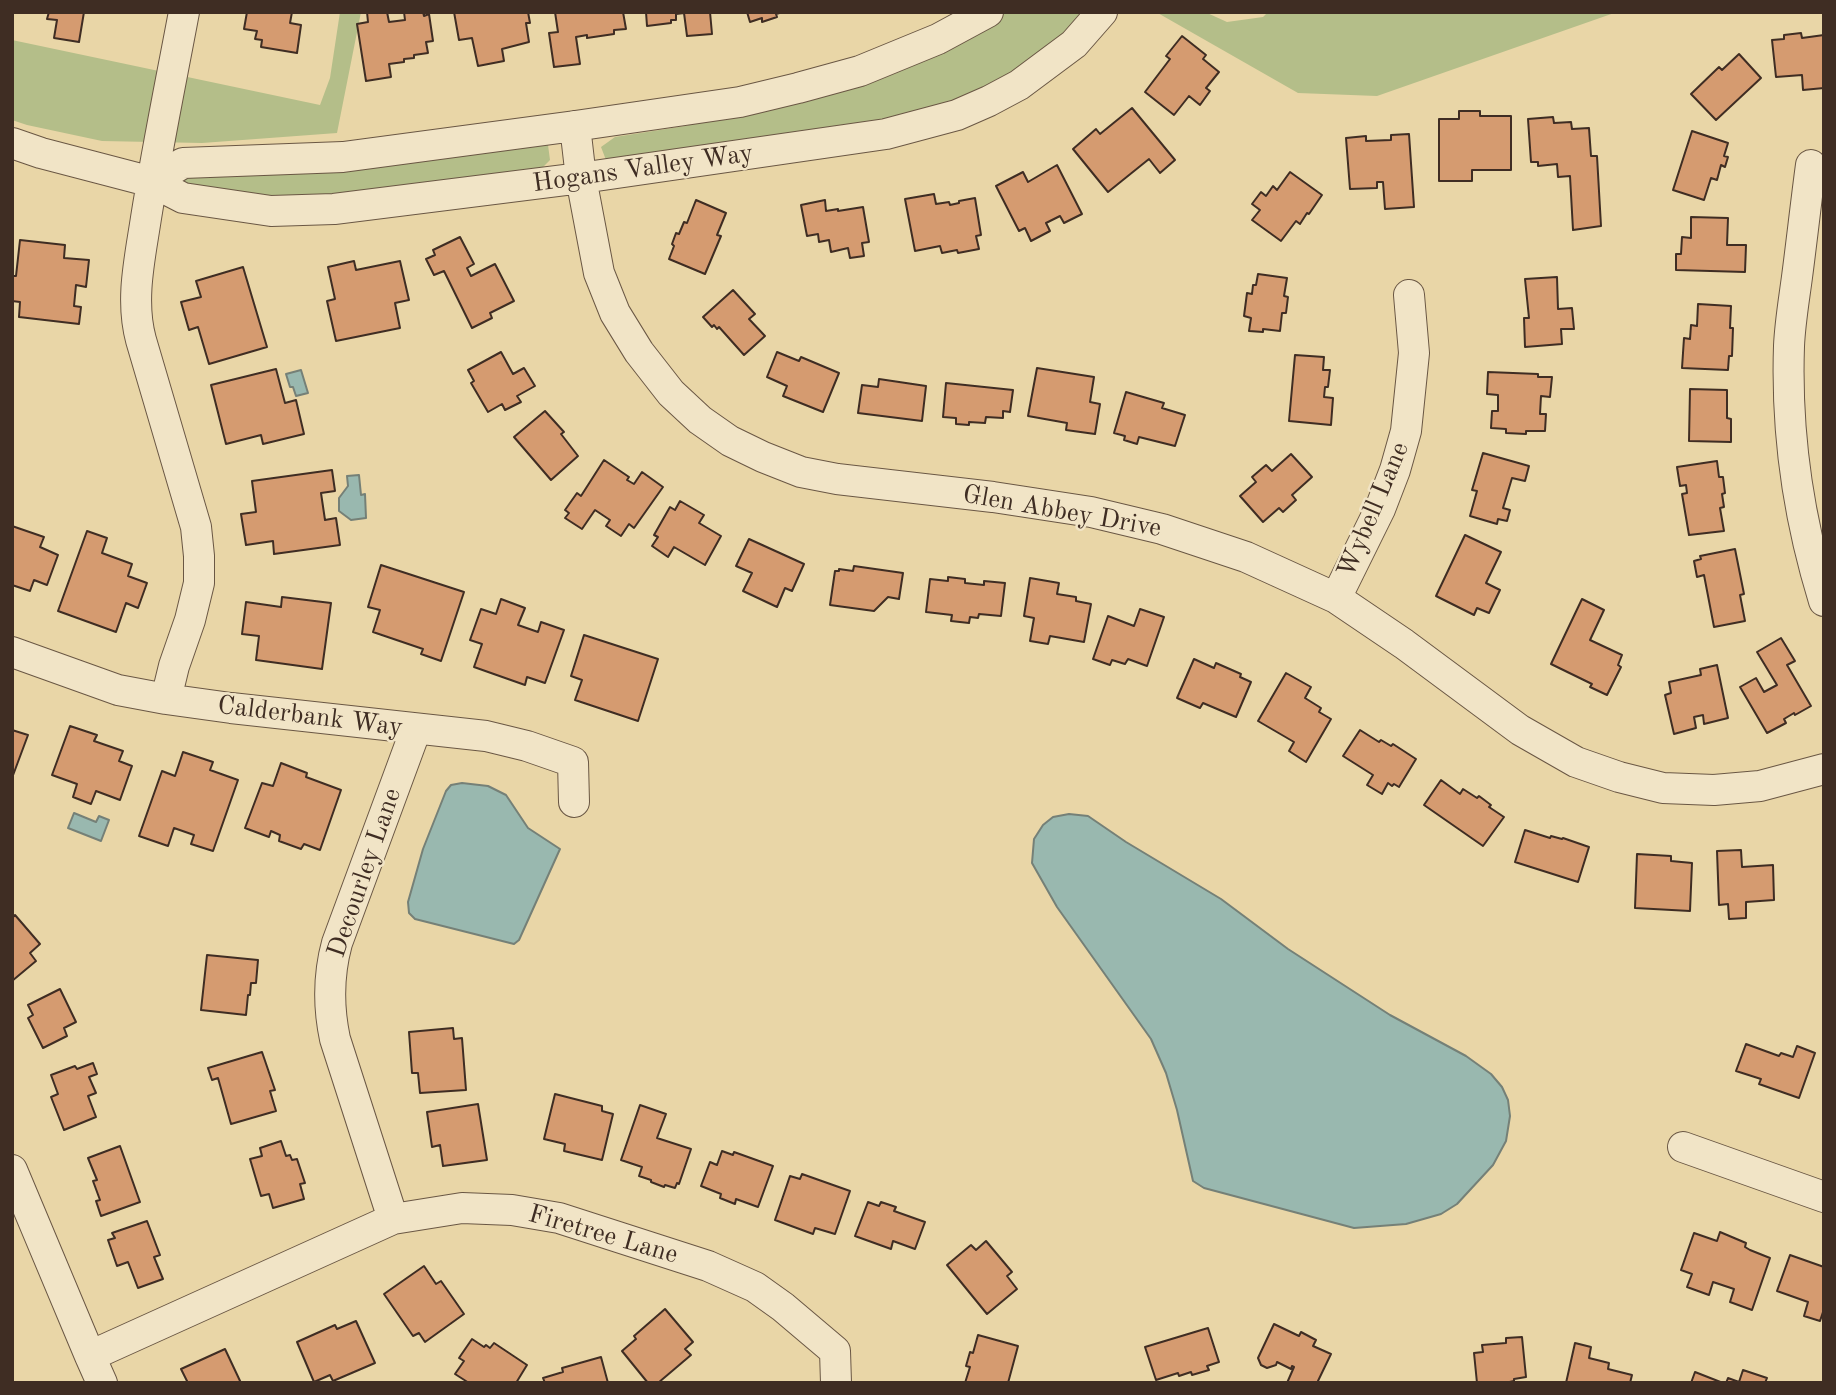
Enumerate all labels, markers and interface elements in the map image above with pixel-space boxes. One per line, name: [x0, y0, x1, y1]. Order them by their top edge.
street label: Hogans Valley Way: [531, 138, 755, 200]
street label: Wybell Lane: [1331, 437, 1417, 583]
street label: Glen Abbey Drive: [960, 479, 1164, 545]
street label: Calderbank Way: [216, 690, 404, 744]
street label: Decourley Lane: [321, 784, 409, 962]
street label: Firetree Lane: [524, 1199, 682, 1271]

